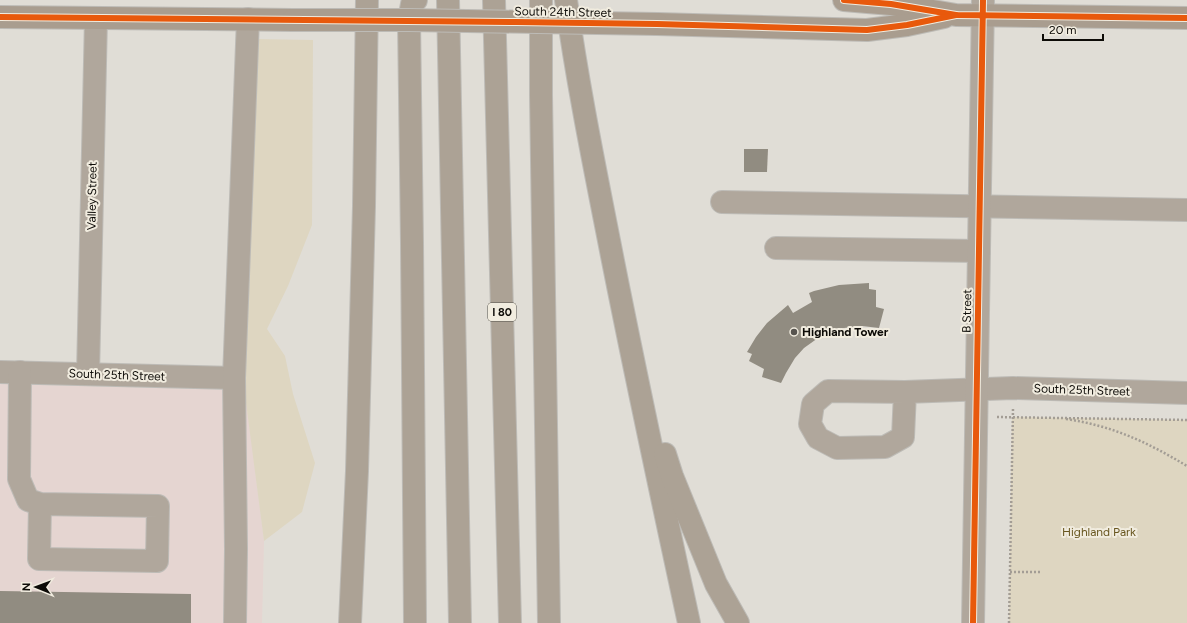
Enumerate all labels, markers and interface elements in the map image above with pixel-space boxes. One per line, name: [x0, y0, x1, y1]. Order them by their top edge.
street label: South 24th Street: [514, 4, 612, 20]
scale bar: [1043, 16, 1103, 42]
text: 20 m: [1049, 23, 1077, 37]
street label: Valley Street: [84, 161, 100, 230]
street label: B Street: [960, 288, 974, 333]
road number: I 80: [488, 303, 516, 321]
place label: Highland Tower: [802, 325, 889, 339]
marker: Highland Tower: [789, 327, 799, 337]
street label: South 25th Street: [68, 366, 166, 384]
street label: South 25th Street: [1033, 381, 1131, 399]
park label: Highland Park: [1062, 525, 1136, 539]
north arrow: [16, 567, 56, 607]
text: N: [20, 582, 33, 591]

